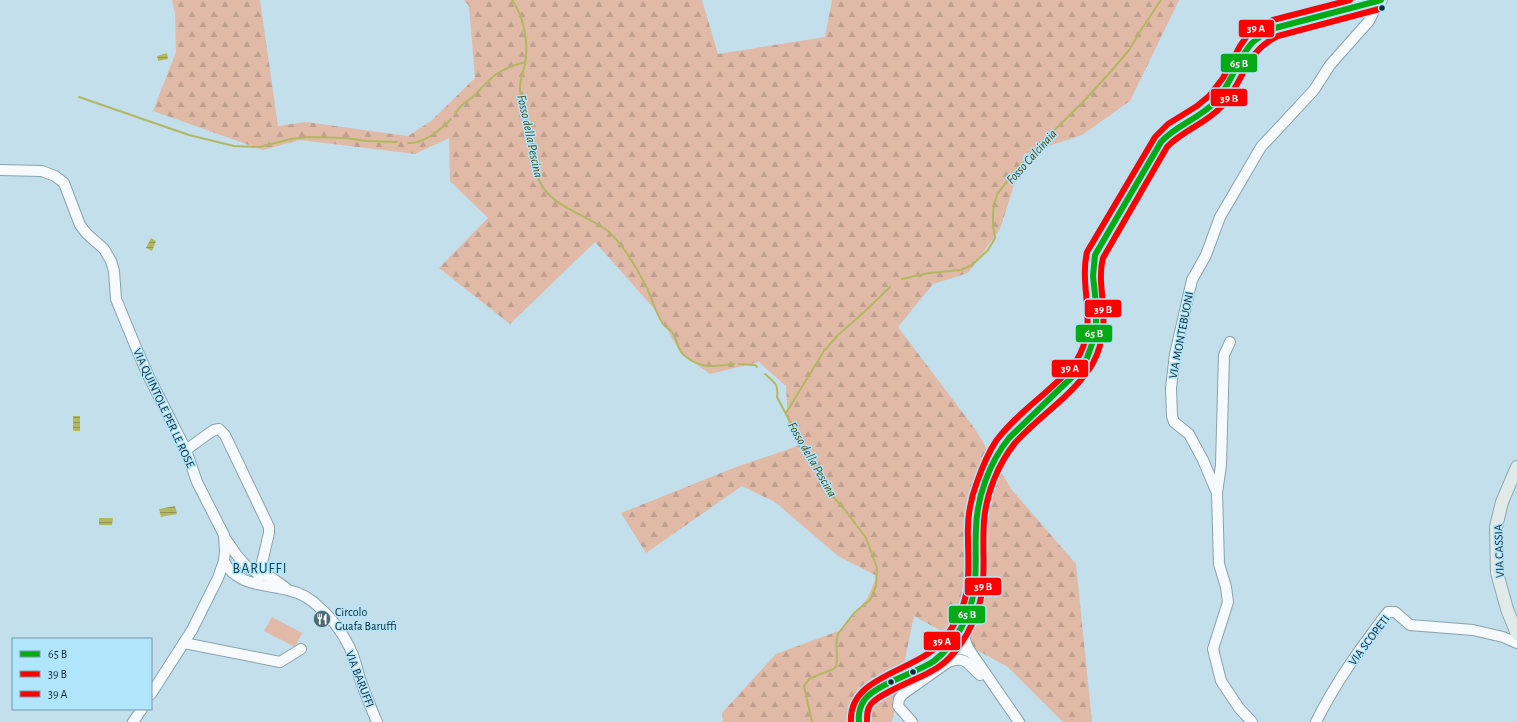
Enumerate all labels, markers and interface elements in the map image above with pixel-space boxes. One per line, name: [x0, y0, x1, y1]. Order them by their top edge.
unlabelled marker: [1377, 3, 1387, 13]
line badge: 39 A: [1238, 19, 1275, 38]
text: 39 A: [1247, 23, 1266, 34]
line badge: 65 B: [1220, 53, 1258, 73]
text: 65 B: [1230, 58, 1249, 69]
line badge: 39 B: [1210, 88, 1248, 107]
text: 39 B: [1220, 93, 1239, 104]
water label: Fosso della Pescina: [514, 94, 545, 179]
water label: Fosso Calcinaia: [1004, 127, 1060, 187]
street label: VIA MONTEBUONI: [1167, 290, 1195, 380]
line badge: 39 B: [1084, 299, 1122, 318]
text: 39 B: [1094, 304, 1113, 315]
line badge: 65 B: [1075, 324, 1113, 343]
text: 65 B: [1085, 328, 1104, 339]
street label: VIA QUINTOLE PER LE ROSE: [130, 346, 197, 470]
line badge: 39 A: [1051, 359, 1089, 378]
text: 39 A: [1061, 363, 1080, 374]
water label: Fosso della Pescina: [785, 420, 839, 500]
street label: VIA CASSIA: [1492, 524, 1506, 578]
district label: BARUFFI: [233, 562, 287, 576]
line badge: 39 B: [964, 577, 1002, 596]
text: 39 B: [974, 581, 993, 592]
line badge: 65 B: [948, 605, 986, 624]
place label: Circolo Guafa Baruffi: [335, 606, 397, 632]
restaurant icon: Circolo Guafa Baruffi: [312, 609, 332, 629]
text: 65 B: [958, 609, 977, 620]
street label: VIA SCOPETI: [1346, 613, 1392, 667]
line badge: 39 A: [923, 631, 961, 651]
text: 39 A: [933, 636, 952, 647]
legend: [12, 638, 152, 710]
text: 65 B: [48, 648, 67, 660]
street label: VIA BARUFFI: [344, 649, 376, 709]
unlabelled marker: [908, 667, 918, 677]
text: 39 B: [48, 668, 67, 680]
unlabelled marker: [886, 677, 896, 687]
text: 39 A: [48, 688, 68, 700]

